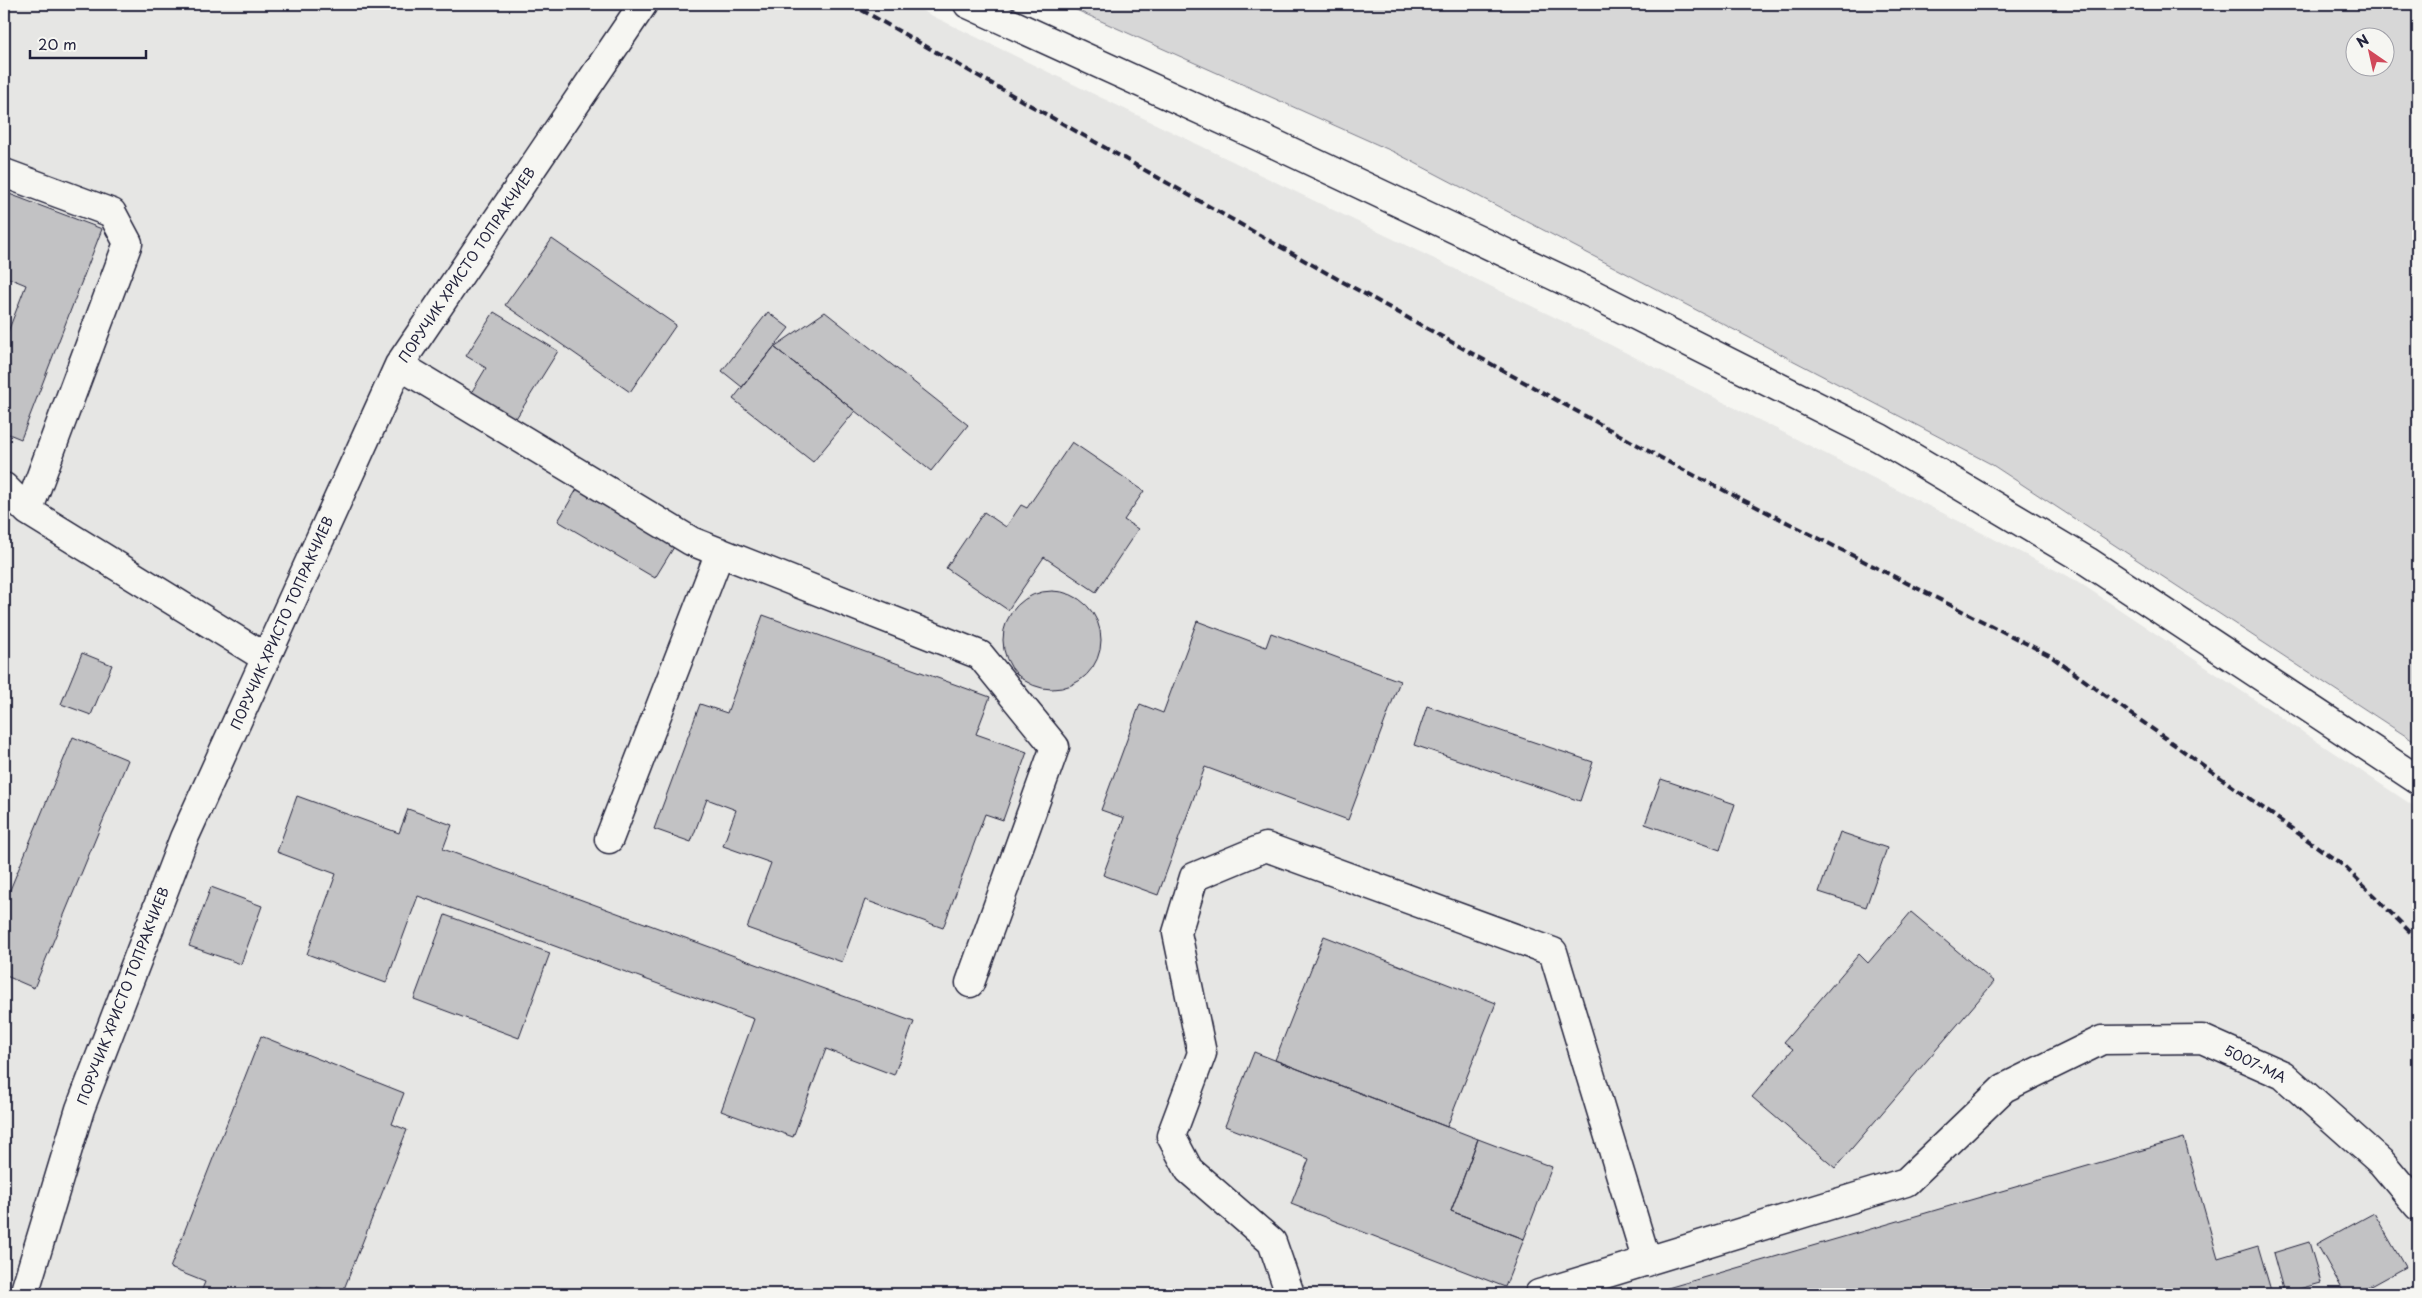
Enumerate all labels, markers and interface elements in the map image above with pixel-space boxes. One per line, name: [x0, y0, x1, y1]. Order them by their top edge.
scale bar: [30, 28, 146, 60]
north arrow: [2344, 28, 2394, 78]
text: N: [2352, 29, 2373, 53]
text: 20 m: [38, 32, 77, 55]
street label: ПОРУЧИК ХРИСТО ТОПРАКЧИЕВ: [393, 163, 540, 367]
street label: ПОРУЧИК ХРИСТО ТОПРАКЧИЕВ: [225, 513, 338, 733]
street label: ПОРУЧИК ХРИСТО ТОПРАКЧИЕВ: [71, 884, 174, 1108]
street label: 5007-МА: [2220, 1039, 2290, 1088]

